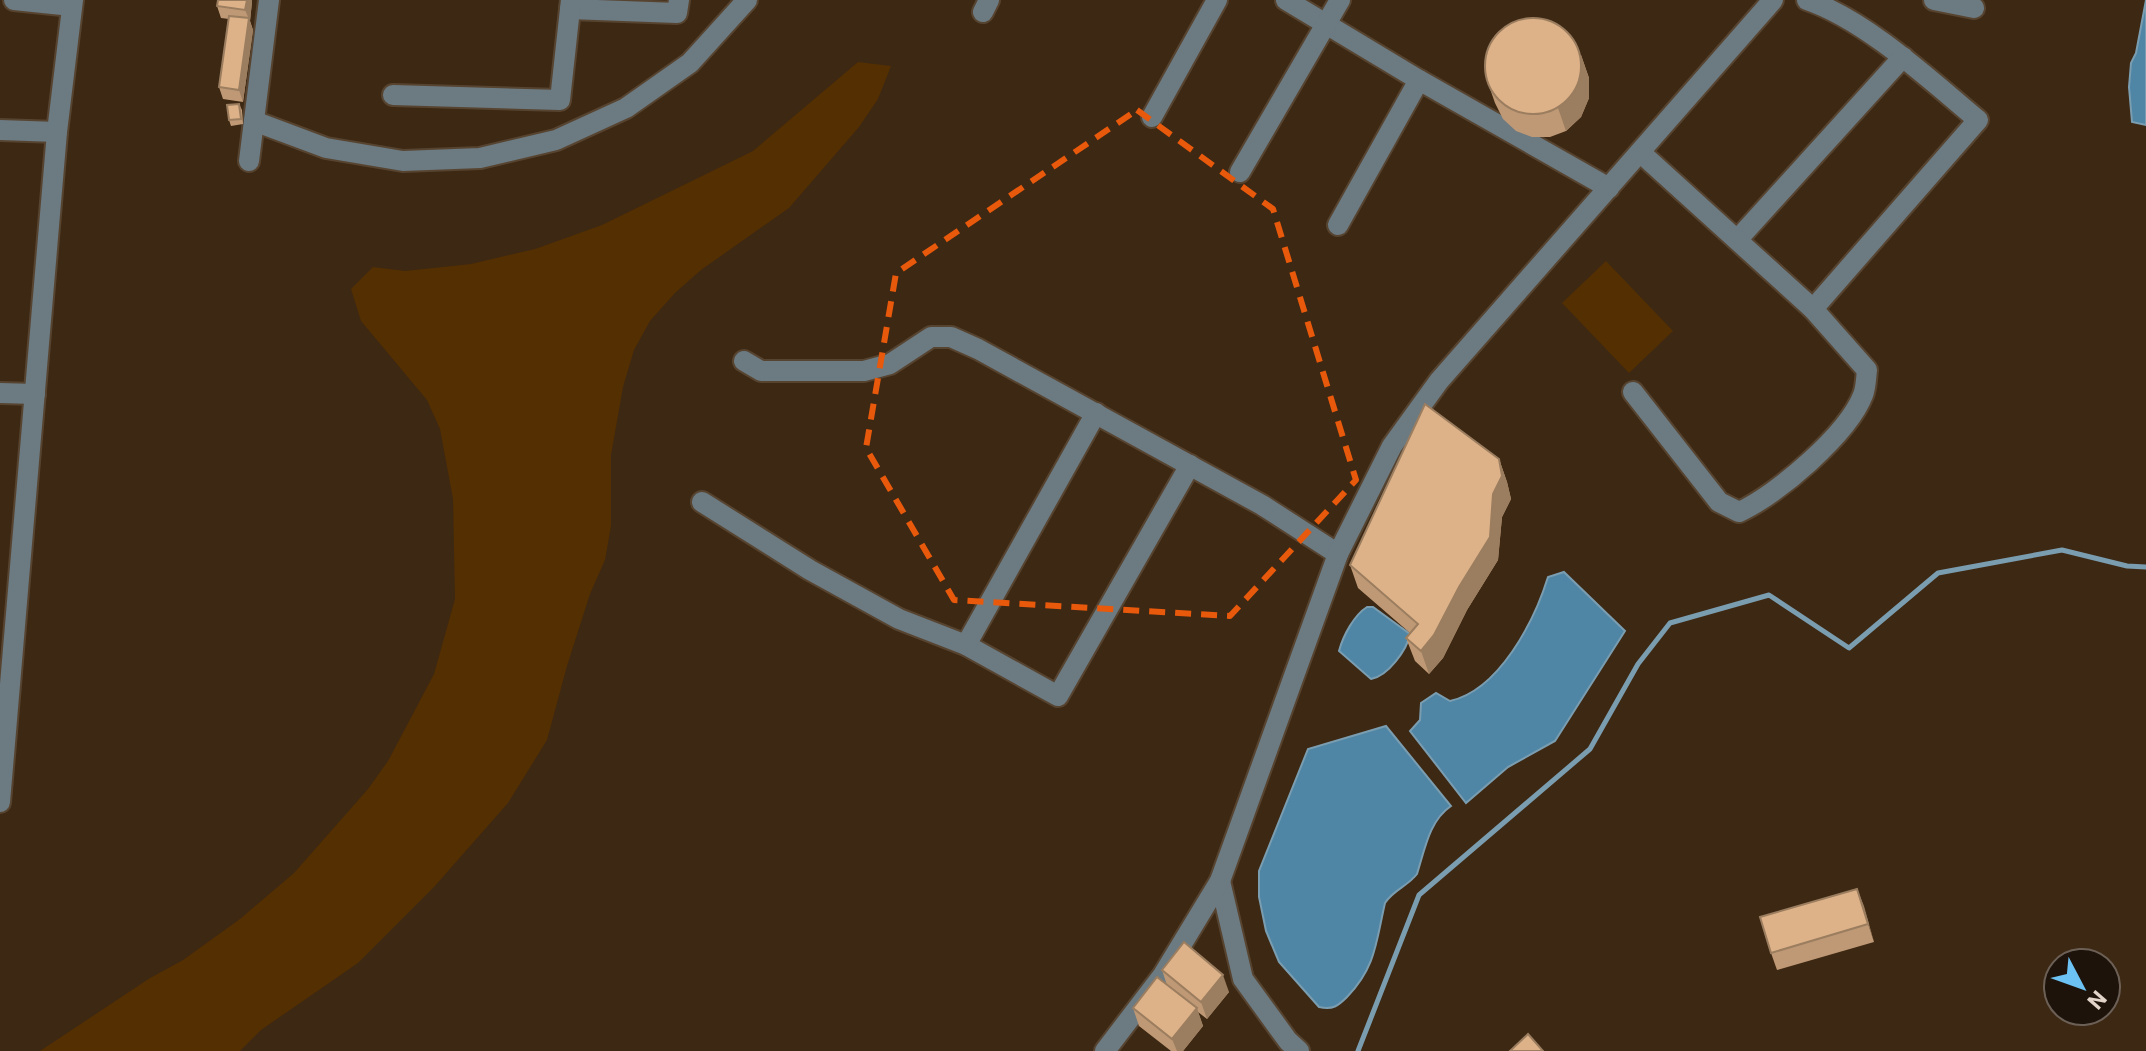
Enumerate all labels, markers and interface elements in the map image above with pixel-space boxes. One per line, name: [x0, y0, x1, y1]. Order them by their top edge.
north arrow: [2042, 947, 2122, 1027]
text: N: [2082, 986, 2111, 1014]

